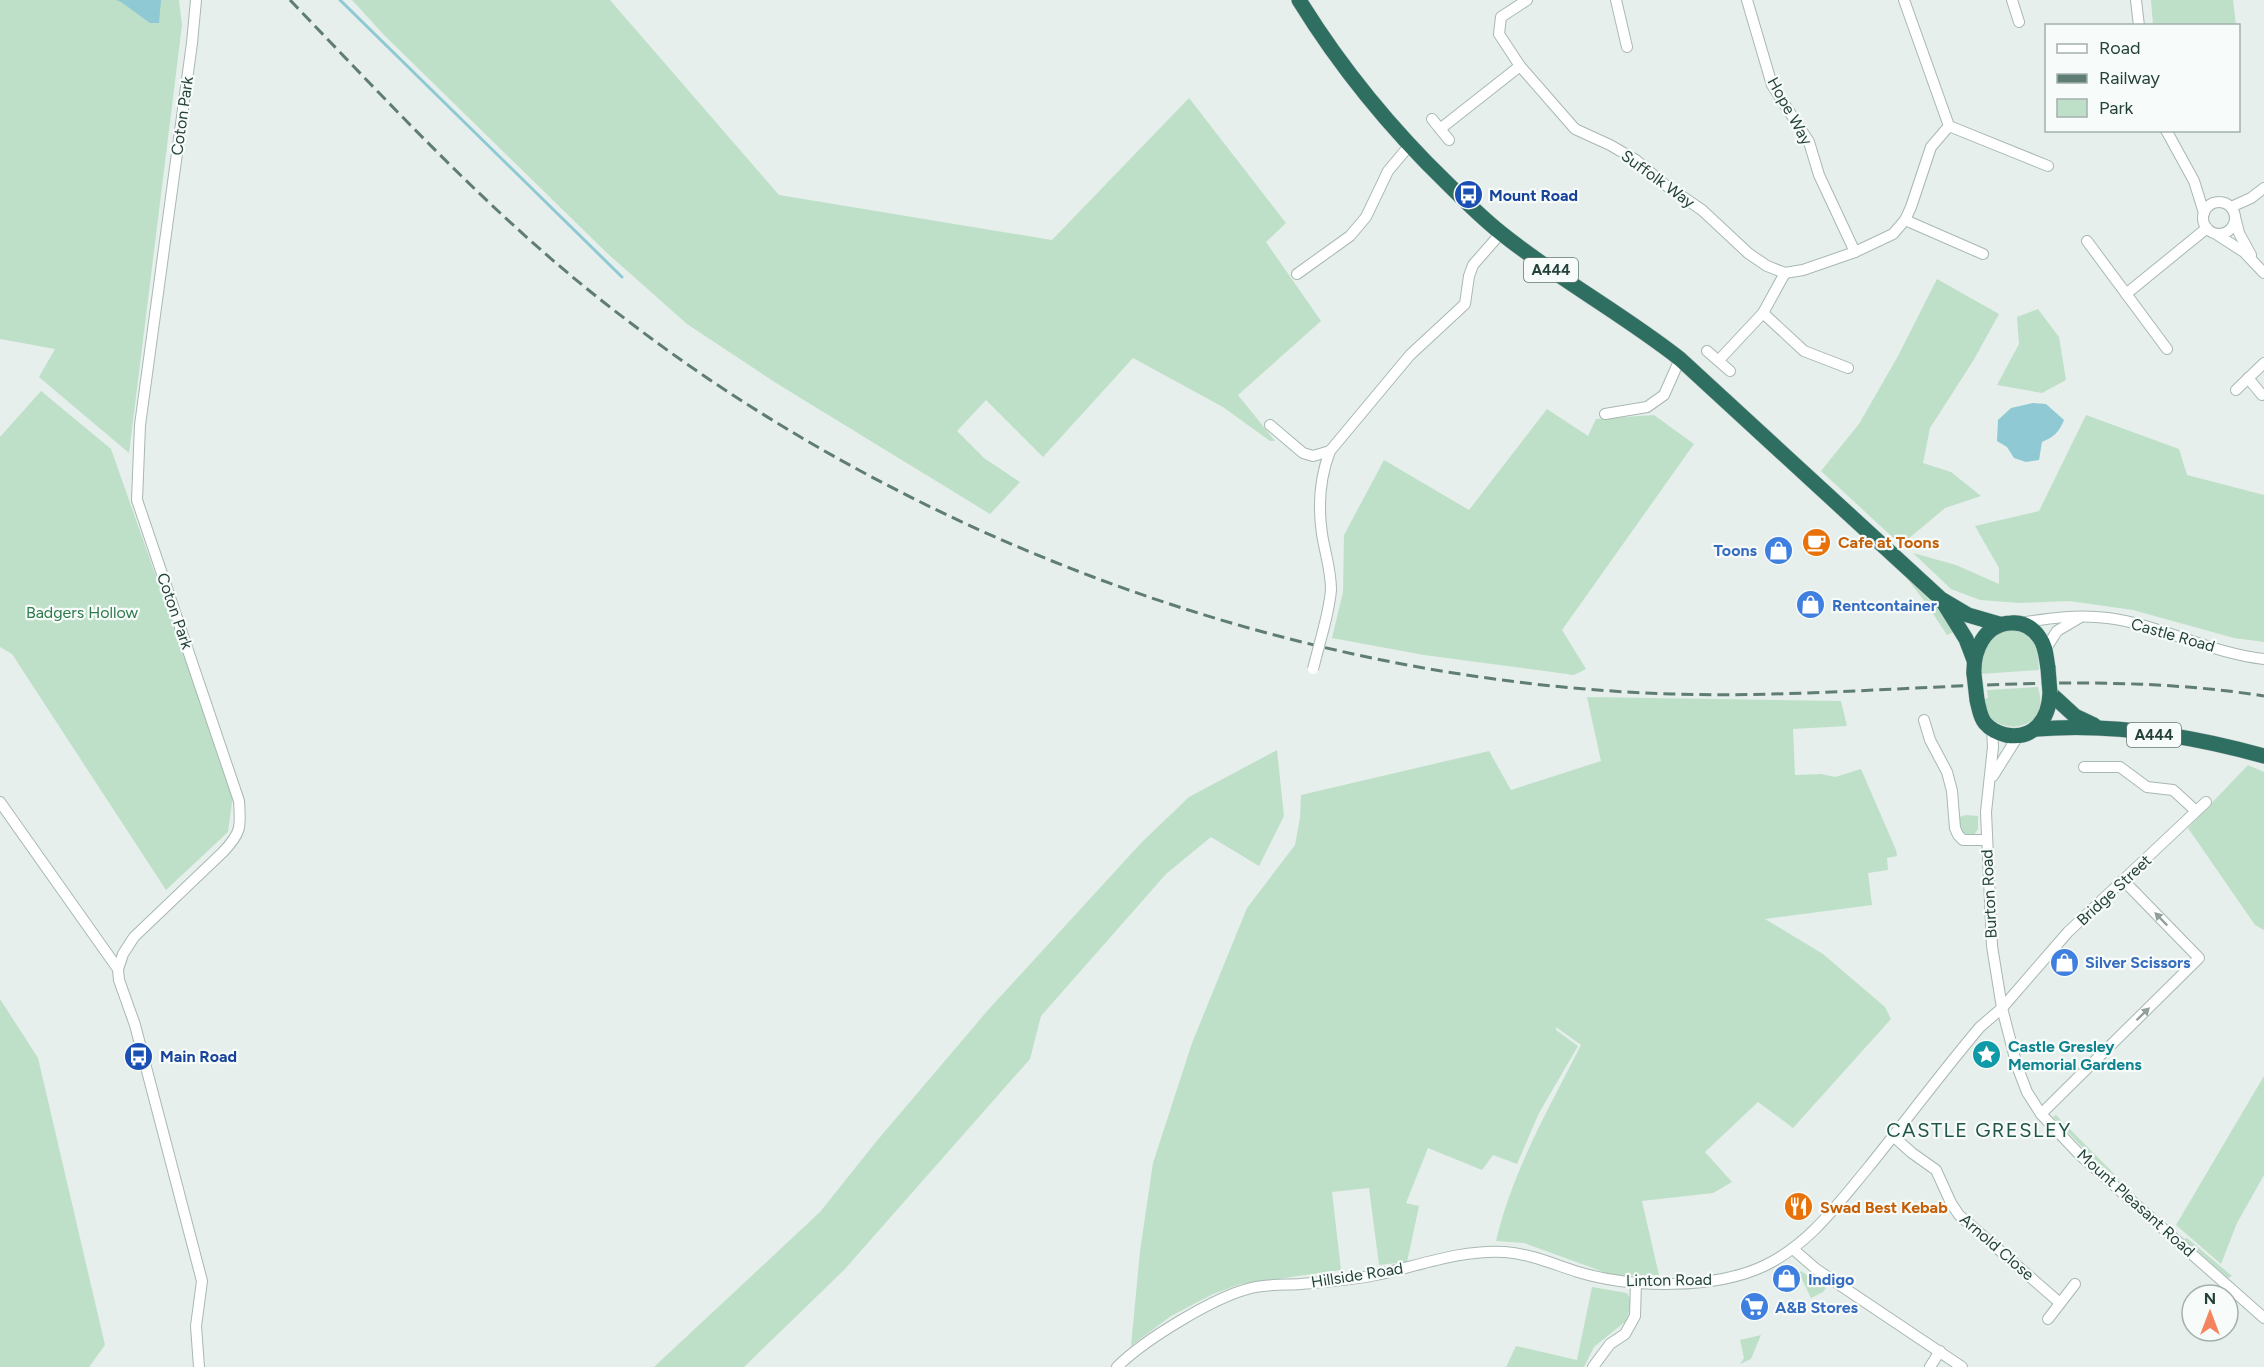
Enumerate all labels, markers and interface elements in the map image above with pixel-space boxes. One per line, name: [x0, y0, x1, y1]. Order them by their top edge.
legend: [2045, 24, 2240, 132]
text: Road: [2099, 37, 2140, 59]
text: Railway: [2099, 67, 2161, 89]
street label: Hope Way: [1764, 74, 1817, 149]
street label: Coton Park: [167, 75, 197, 157]
text: Park: [2099, 97, 2134, 119]
street label: Suffolk Way: [1618, 146, 1699, 212]
bus stop icon: Mount Road: [1452, 179, 1484, 211]
place label: Mount Road: [1489, 186, 1578, 205]
road number: A444: [1524, 258, 1578, 282]
cafe icon: Cafe at Toons: [1801, 526, 1833, 558]
place label: Cafe at Toons: [1838, 533, 1940, 552]
shop icon: Toons: [1762, 534, 1794, 566]
place label: Toons: [1714, 541, 1758, 560]
street label: Coton Park: [153, 570, 197, 652]
shop icon: Rentcontainer: [1795, 589, 1827, 621]
place label: Rentcontainer: [1832, 596, 1937, 615]
park label: Badgers Hollow: [26, 603, 139, 622]
street label: Castle Road: [2129, 614, 2217, 656]
road number: A444: [2127, 723, 2181, 747]
street label: Burton Road: [1977, 849, 2001, 939]
street label: Bridge Street: [2073, 851, 2155, 929]
one-way arrow: [2154, 913, 2168, 927]
shop icon: Silver Scissors: [2048, 946, 2080, 978]
place label: Silver Scissors: [2085, 953, 2191, 972]
one-way arrow: [2135, 1007, 2149, 1021]
place label: Castle Gresley Memorial Gardens: [2008, 1037, 2142, 1074]
place icon: Castle Gresley Memorial Gardens: [1971, 1039, 2003, 1071]
bus stop icon: Main Road: [123, 1040, 155, 1072]
place label: Main Road: [160, 1047, 237, 1066]
district label: CASTLE GRESLEY: [1886, 1118, 2072, 1142]
street label: Mount Pleasant Road: [2073, 1145, 2199, 1261]
restaurant icon: Swad Best Kebab: [1783, 1191, 1815, 1223]
place label: Swad Best Kebab: [1820, 1198, 1948, 1217]
street label: Arnold Close: [1956, 1210, 2038, 1284]
street label: Hillside Road: [1310, 1258, 1404, 1292]
shop icon: Indigo: [1771, 1263, 1803, 1295]
street label: Linton Road: [1626, 1270, 1712, 1290]
place label: Indigo: [1808, 1270, 1854, 1289]
north arrow: [2180, 1283, 2240, 1343]
text: N: [2204, 1289, 2216, 1308]
supermarket icon: A&B Stores: [1738, 1291, 1770, 1323]
place label: A&B Stores: [1775, 1298, 1859, 1317]

